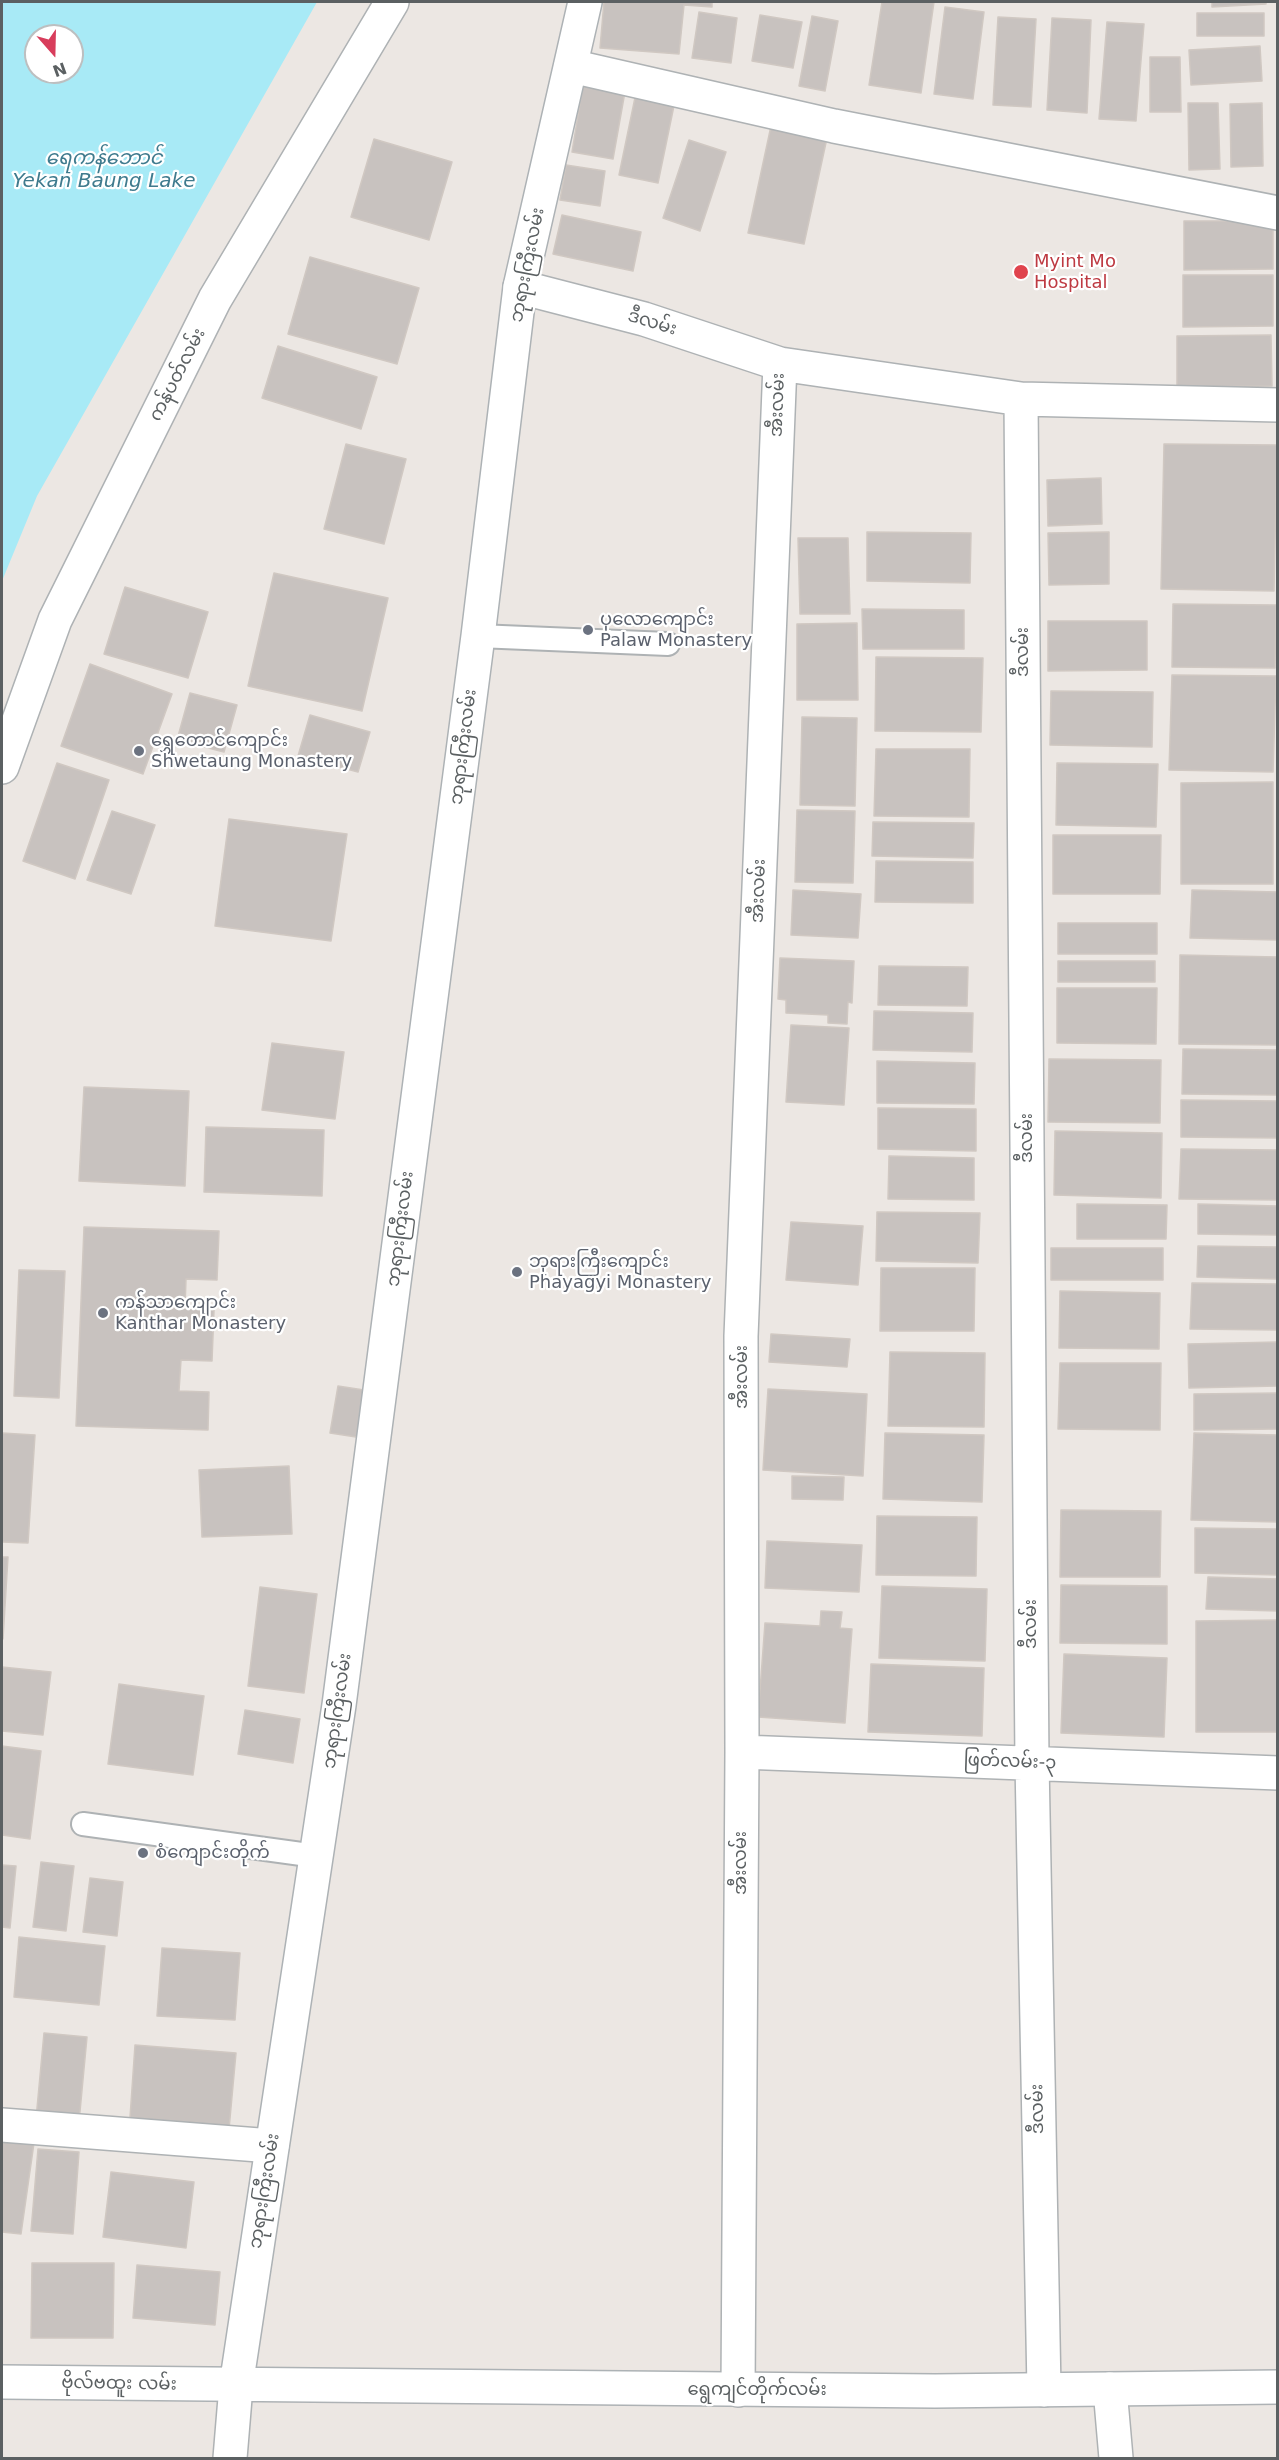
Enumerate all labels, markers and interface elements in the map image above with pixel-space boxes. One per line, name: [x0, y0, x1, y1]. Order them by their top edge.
north arrow: [24, 24, 84, 84]
text: N: [50, 58, 69, 81]
water label: ရေကန်ဘောင် Yekan Baung Lake: [13, 147, 195, 194]
street label: ဘုရားကြီးလမ်း: [506, 206, 550, 324]
place label: Myint Mo Hospital: [1034, 251, 1116, 294]
marker: Myint Mo Hospital: [1012, 263, 1030, 281]
street label: ဒီလမ်း: [625, 305, 679, 341]
street label: ကန်ပတ်လမ်း: [145, 325, 211, 425]
street label: အီးလမ်း: [766, 373, 790, 437]
place label: ပုလောကျောင်း Palaw Monastery: [600, 609, 752, 652]
marker: ပုလောကျောင်း Palaw Monastery: [581, 623, 595, 637]
street label: ဒီလမ်း: [1012, 627, 1034, 677]
street label: ဘုရားကြီးလမ်း: [446, 688, 482, 806]
place label: ရွှေတောင်ကျောင်း Shwetaung Monastery: [151, 730, 352, 772]
marker: ရွှေတောင်ကျောင်း Shwetaung Monastery: [132, 744, 146, 758]
street label: အီးလမ်း: [747, 859, 771, 923]
street label: ဒီလမ်း: [1016, 1113, 1038, 1163]
street label: ဘုရားကြီးလမ်း: [383, 1170, 419, 1288]
place label: ဘုရားကြီးကျောင်း Phayagyi Monastery: [529, 1251, 711, 1294]
marker: ဘုရားကြီးကျောင်း Phayagyi Monastery: [510, 1265, 524, 1279]
place label: ကန်သာကျောင်း Kanthar Monastery: [115, 1292, 286, 1334]
marker: ကန်သာကျောင်း Kanthar Monastery: [96, 1306, 110, 1320]
street label: အီးလမ်း: [731, 1345, 753, 1409]
street label: ဒီလမ်း: [1020, 1599, 1042, 1649]
street label: ဘုရားကြီးလမ်း: [319, 1652, 357, 1770]
street label: ဖြတ်လမ်း-၃: [963, 1750, 1057, 1774]
street label: အီးလမ်း: [730, 1831, 752, 1895]
place label: စံကျောင်းတိုက်: [155, 1842, 270, 1864]
marker: စံကျောင်းတိုက်: [136, 1846, 150, 1860]
street label: ဒီလမ်း: [1027, 2084, 1049, 2134]
street label: ဘုရားကြီးလမ်း: [245, 2132, 285, 2250]
street label: ဗိုလ်ဗထူး လမ်း: [61, 2372, 177, 2396]
street label: ရွေကျင်တိုက်လမ်း: [687, 2379, 827, 2401]

